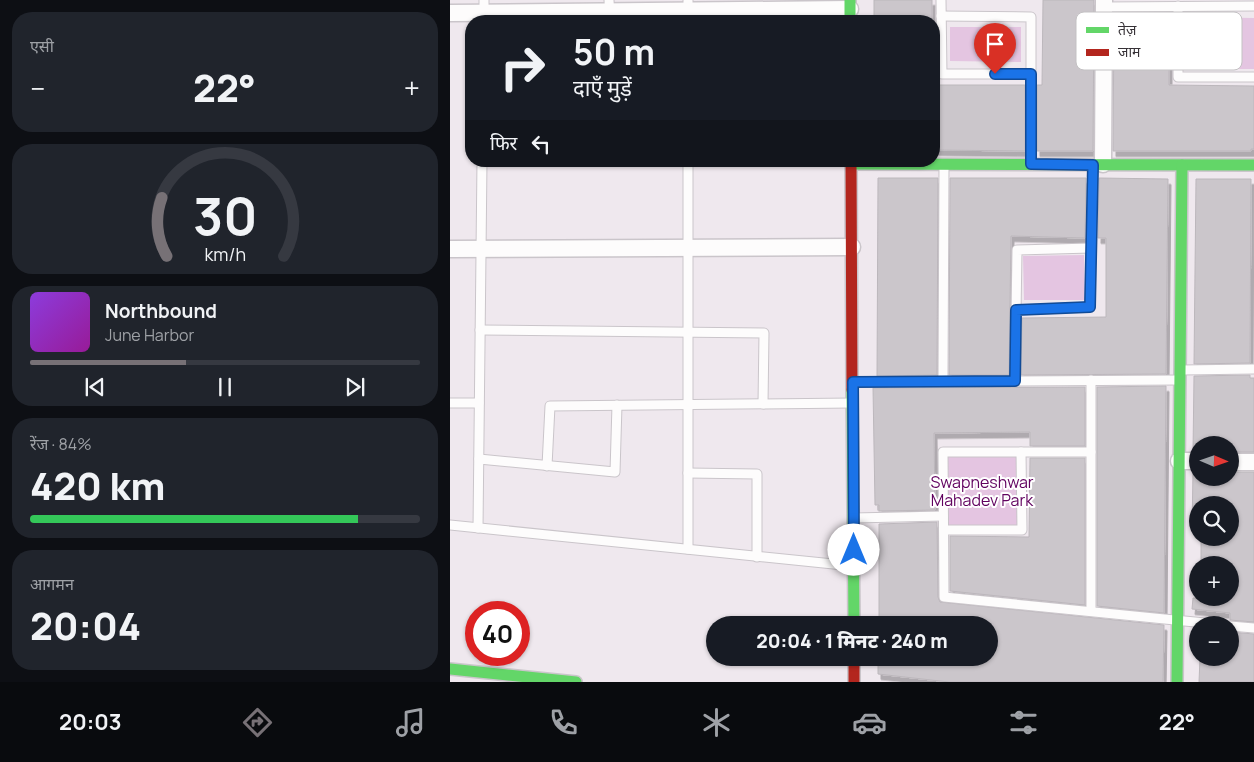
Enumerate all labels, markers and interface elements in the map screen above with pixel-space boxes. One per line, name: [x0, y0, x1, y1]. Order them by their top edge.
legend: [1076, 12, 1242, 70]
text: तेज़: [1118, 20, 1137, 39]
pin: [974, 23, 1016, 74]
text: 50 m: [573, 28, 655, 76]
icon: arrive: [981, 30, 1009, 58]
text: एसी: [30, 35, 54, 57]
icon: right: [490, 35, 555, 100]
text: जाम: [1118, 42, 1141, 61]
text: 22°: [193, 61, 256, 113]
text: −: [30, 69, 45, 107]
text: +: [404, 69, 420, 107]
text: दाएँ मुड़ें: [573, 73, 632, 103]
text: फिर: [490, 130, 517, 156]
icon: left: [527, 130, 555, 158]
text: 30: [193, 180, 257, 251]
text: km/h: [204, 242, 246, 266]
text: Northbound: [105, 298, 217, 324]
text: June Harbor: [105, 324, 194, 346]
icon: previous: [81, 373, 109, 401]
icon: pause: [211, 373, 239, 401]
icon: next: [341, 373, 369, 401]
text: रेंज · 84%: [30, 433, 92, 455]
north arrow: [1189, 436, 1239, 486]
map controls: [1189, 436, 1239, 666]
text: 420 km: [30, 459, 165, 511]
park label: Swapneshwar Mahadev Park: [930, 471, 1034, 511]
button: search: [1189, 496, 1239, 546]
position arrow: [827, 523, 879, 575]
button: +: [1189, 556, 1239, 606]
text: आगमन: [30, 573, 74, 595]
text: 20:04: [30, 599, 141, 651]
speed limit sign: 40: [465, 601, 530, 666]
button: −: [1189, 616, 1239, 666]
text: 20:04 · 1 मिनट · 240 m: [756, 628, 948, 654]
icon: directions: [240, 705, 275, 740]
icon: music: [393, 705, 428, 740]
icon: phone: [546, 705, 581, 740]
icon: climate: [699, 705, 734, 740]
icon: car: [852, 705, 887, 740]
icon: filters: [1006, 705, 1041, 740]
text: 20:03: [59, 707, 121, 737]
text: 22°: [1159, 707, 1195, 737]

